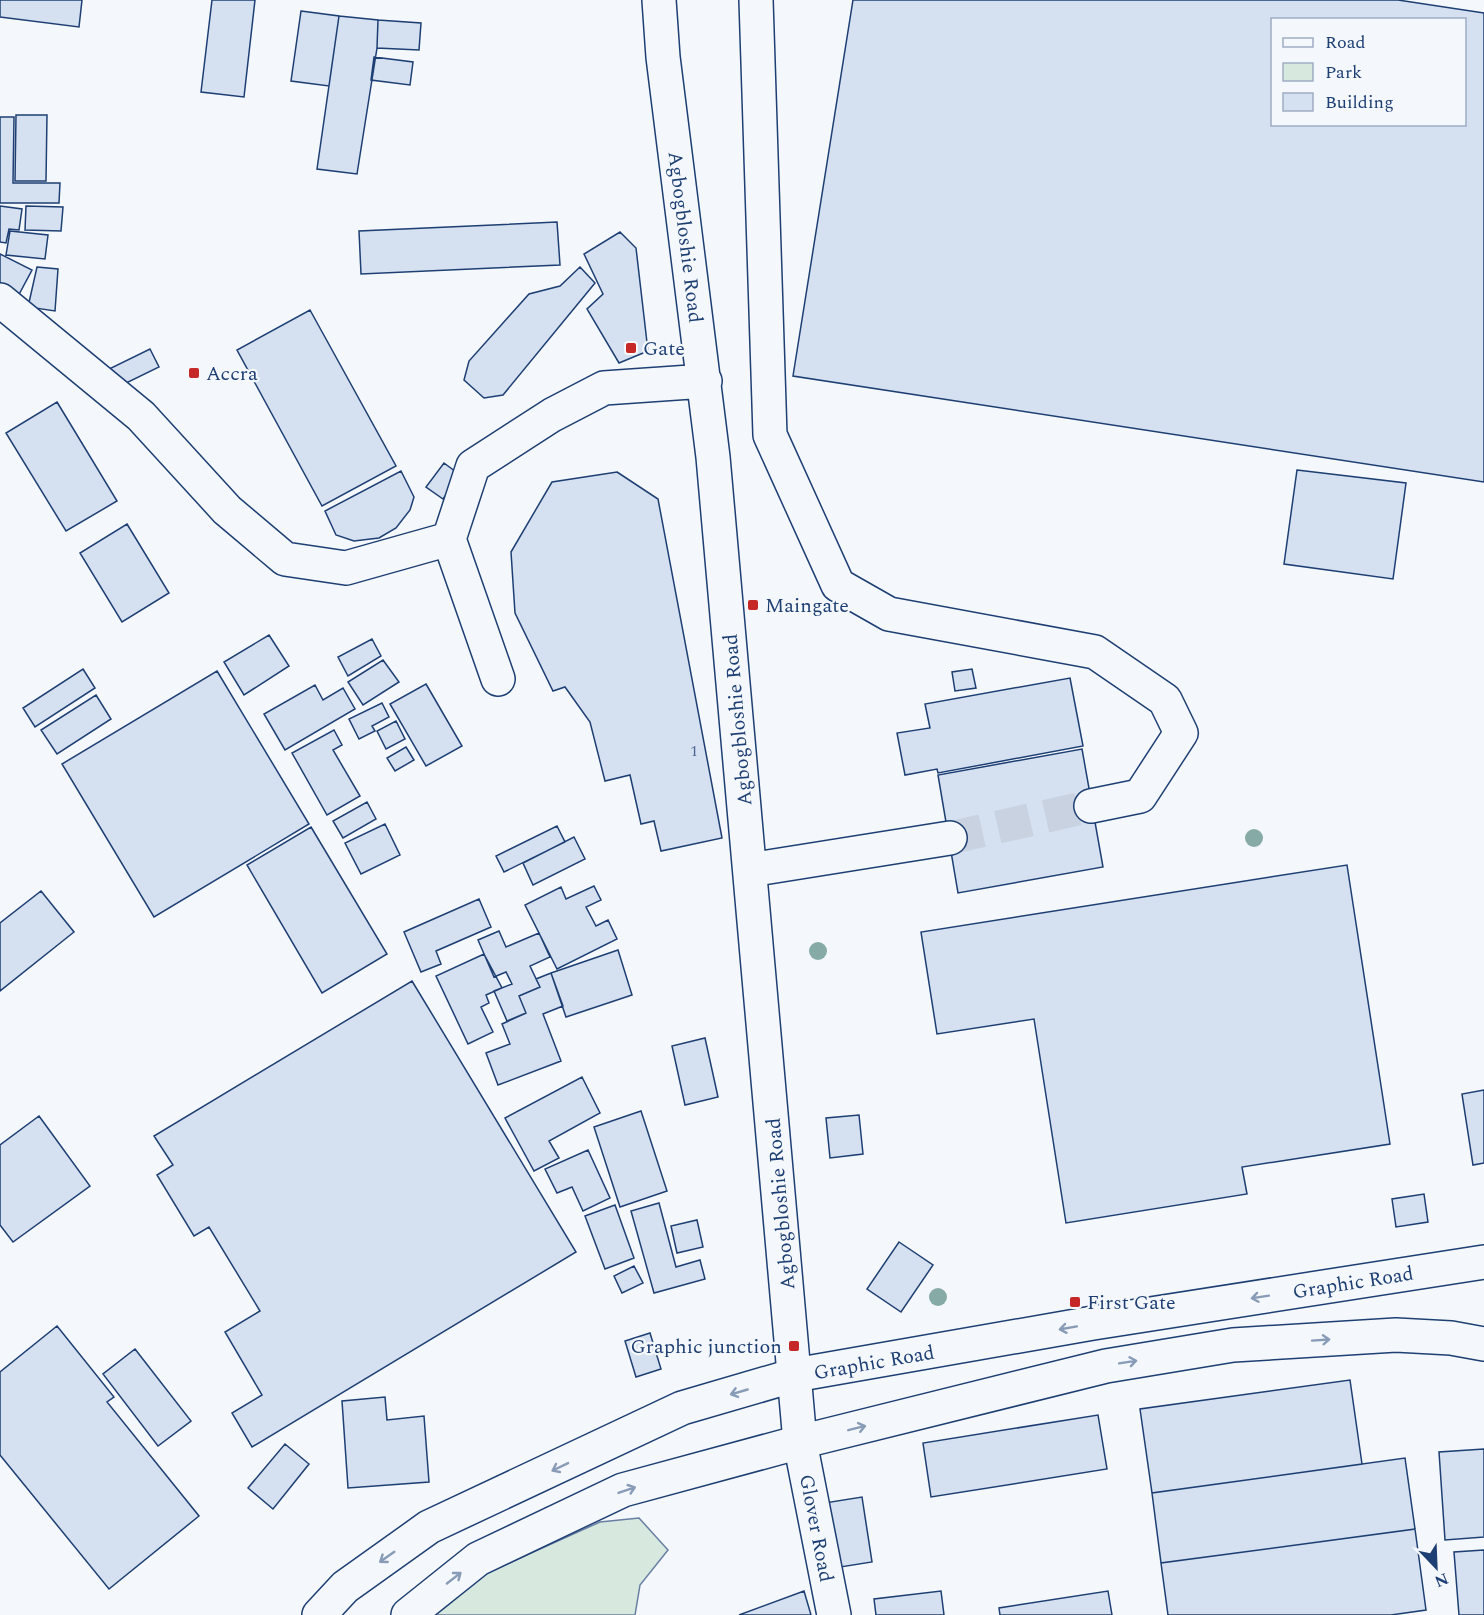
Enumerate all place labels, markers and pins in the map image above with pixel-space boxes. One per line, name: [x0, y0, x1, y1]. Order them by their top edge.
place label: Gate: [643, 334, 685, 364]
marker: Gate: [624, 341, 638, 355]
place label: Accra: [206, 359, 258, 389]
marker: Accra: [187, 366, 201, 380]
place label: Maingate: [765, 591, 849, 621]
marker: Maingate: [746, 598, 760, 612]
place label: First Gate: [1087, 1288, 1176, 1318]
marker: First Gate: [1068, 1295, 1082, 1309]
place label: Graphic junction: [631, 1332, 782, 1362]
marker: Graphic junction: [787, 1339, 801, 1353]

